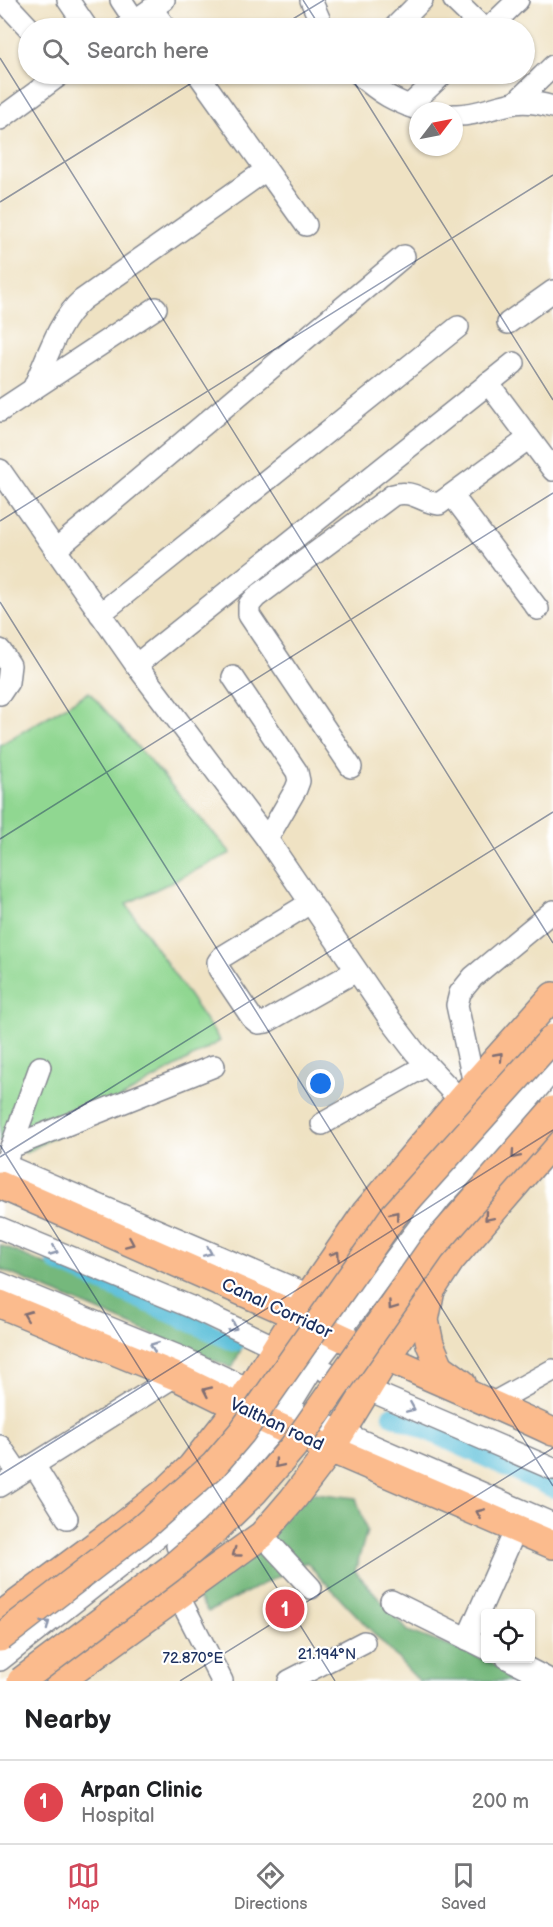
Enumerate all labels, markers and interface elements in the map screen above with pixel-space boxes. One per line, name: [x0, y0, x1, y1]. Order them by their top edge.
search box: [18, 18, 535, 84]
icon: search: [39, 35, 72, 68]
text: Search here: [87, 38, 209, 65]
north arrow: [409, 102, 463, 156]
one-way arrow: [492, 1052, 503, 1063]
your location: [306, 1069, 335, 1098]
one-way arrow: [511, 1148, 522, 1159]
one-way arrow: [484, 1210, 495, 1221]
one-way arrow: [387, 1211, 398, 1222]
one-way arrow: [124, 1236, 135, 1248]
one-way arrow: [48, 1244, 59, 1256]
one-way arrow: [202, 1245, 213, 1257]
one-way arrow: [329, 1251, 340, 1262]
street label: Canal Corridor: [218, 1274, 336, 1343]
one-way arrow: [388, 1299, 399, 1310]
one-way arrow: [22, 1310, 33, 1322]
one-way arrow: [227, 1319, 238, 1331]
one-way arrow: [150, 1341, 161, 1353]
one-way arrow: [202, 1386, 213, 1398]
street label: Valthan road: [226, 1393, 327, 1455]
one-way arrow: [404, 1401, 415, 1413]
one-way arrow: [275, 1457, 286, 1468]
one-way arrow: [476, 1508, 487, 1520]
one-way arrow: [231, 1546, 242, 1557]
pin: 1: [266, 1586, 304, 1632]
map controls: [481, 1609, 535, 1663]
button: locate: [481, 1609, 535, 1663]
one-way arrow: [39, 1620, 50, 1631]
text: 21.194°N: [298, 1645, 356, 1664]
text: 72.870°E: [163, 1649, 224, 1668]
text: Nearby: [24, 1705, 111, 1736]
text: Arpan Clinic: [81, 1777, 203, 1804]
text: 1: [39, 1790, 48, 1814]
text: 200 m: [472, 1790, 529, 1814]
text: Hospital: [81, 1804, 154, 1828]
tab: Map: [67, 1859, 100, 1914]
tab: Directions: [234, 1859, 307, 1914]
tab: Saved: [441, 1859, 486, 1914]

